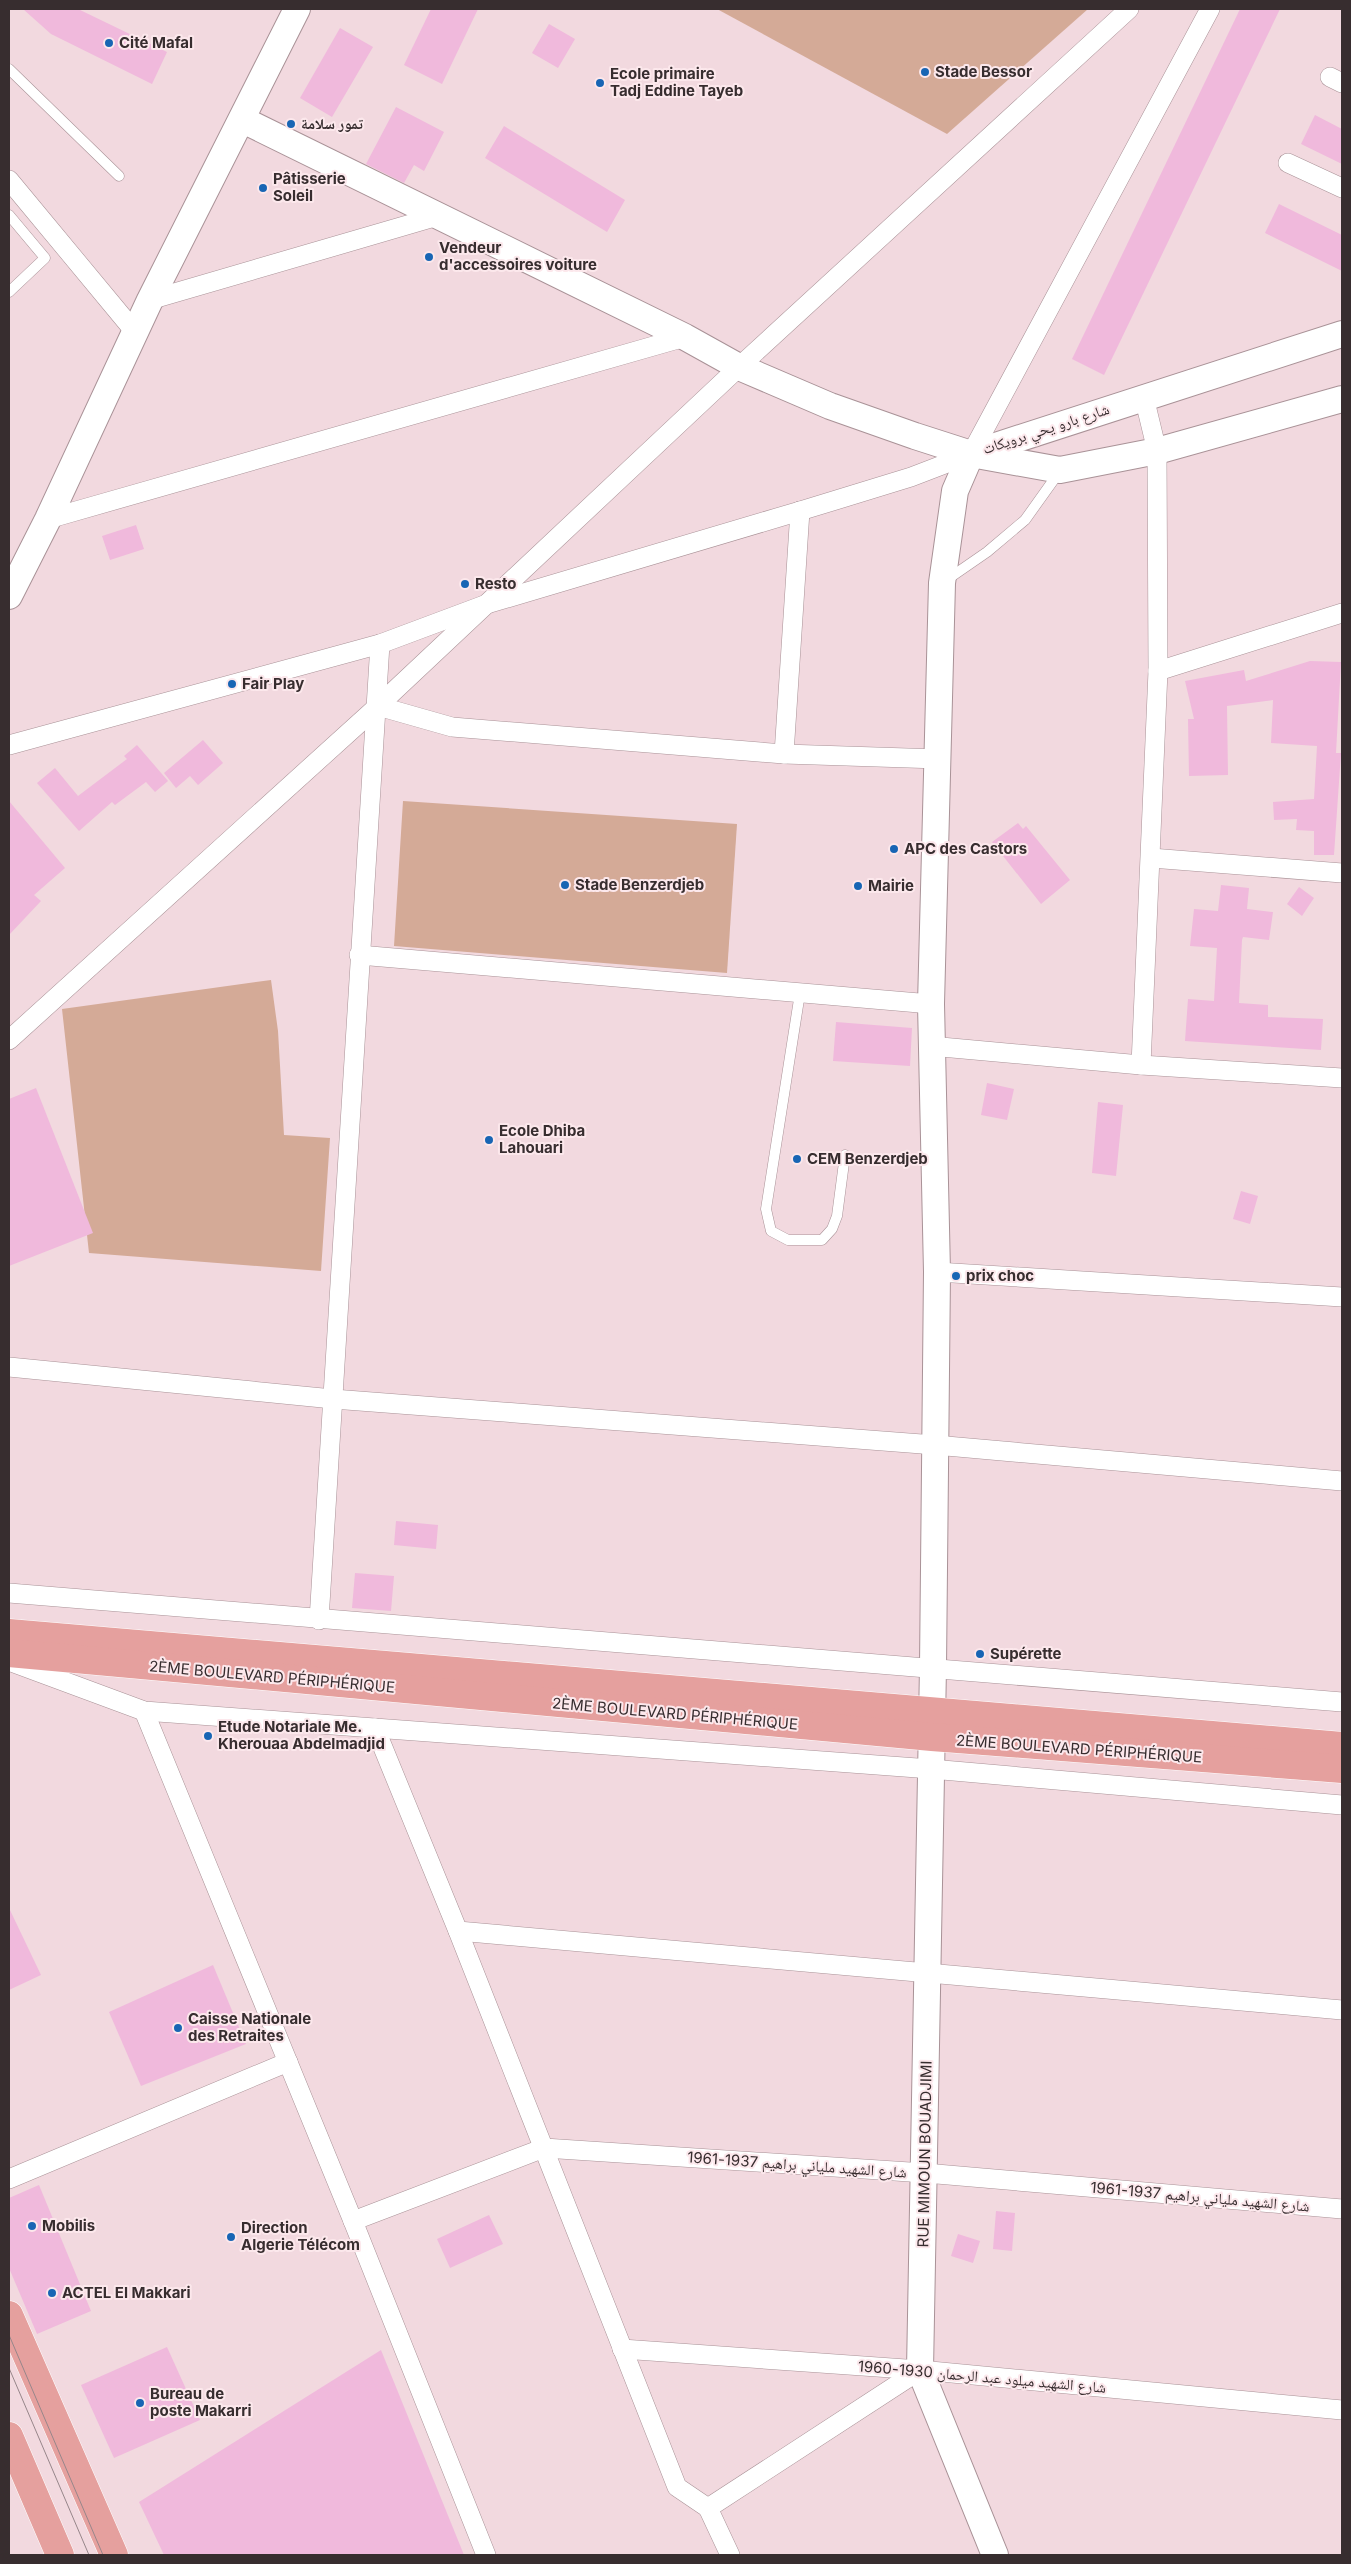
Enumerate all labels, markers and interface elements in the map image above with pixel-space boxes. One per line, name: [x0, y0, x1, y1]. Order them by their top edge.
place label: Cité Mafal: [119, 33, 193, 52]
marker: Cité Mafal: [103, 37, 115, 49]
place label: Stade Bessor: [935, 62, 1032, 81]
place label: Ecole primaire Tadj Eddine Tayeb: [610, 64, 743, 100]
marker: Stade Bessor: [919, 66, 931, 78]
marker: Ecole primaire Tadj Eddine Tayeb: [594, 77, 606, 89]
place label: تمور سلامة: [301, 114, 363, 133]
marker: تمور سلامة: [285, 118, 297, 130]
place label: Pâtisserie Soleil: [273, 169, 346, 205]
marker: Pâtisserie Soleil: [257, 182, 269, 194]
place label: Vendeur d'accessoires voiture: [439, 238, 597, 274]
marker: Vendeur d'accessoires voiture: [423, 251, 435, 263]
street label: شارع بارو يحي برويكات: [980, 399, 1113, 461]
place label: Resto: [475, 574, 517, 593]
marker: Resto: [459, 578, 471, 590]
place label: Fair Play: [242, 674, 304, 693]
marker: Fair Play: [226, 678, 238, 690]
place label: APC des Castors: [904, 839, 1027, 858]
marker: APC des Castors: [888, 843, 900, 855]
place label: Stade Benzerdjeb: [575, 875, 704, 894]
place label: Mairie: [868, 876, 914, 895]
marker: Stade Benzerdjeb: [559, 879, 571, 891]
marker: Mairie: [852, 880, 864, 892]
place label: Ecole Dhiba Lahouari: [499, 1121, 585, 1157]
marker: Ecole Dhiba Lahouari: [483, 1134, 495, 1146]
place label: CEM Benzerdjeb: [807, 1149, 928, 1168]
marker: CEM Benzerdjeb: [791, 1153, 803, 1165]
place label: prix choc: [966, 1266, 1034, 1285]
marker: prix choc: [950, 1270, 962, 1282]
place label: Supérette: [990, 1644, 1062, 1663]
marker: Supérette: [974, 1648, 986, 1660]
street label: 2ÈME BOULEVARD PÉRIPHÉRIQUE: [148, 1656, 396, 1697]
street label: 2ÈME BOULEVARD PÉRIPHÉRIQUE: [551, 1693, 799, 1734]
place label: Etude Notariale Me. Kherouaa Abdelmadjid: [218, 1717, 385, 1753]
marker: Etude Notariale Me. Kherouaa Abdelmadjid: [202, 1730, 214, 1742]
street label: 2ÈME BOULEVARD PÉRIPHÉRIQUE: [955, 1730, 1203, 1767]
place label: Caisse Nationale des Retraites: [188, 2009, 311, 2045]
marker: Caisse Nationale des Retraites: [172, 2022, 184, 2034]
street label: RUE MIMOUN BOUADJIMI: [913, 2060, 936, 2248]
street label: شارع الشهيد ملياني براهيم 1937-1961: [686, 2147, 908, 2184]
street label: شارع الشهيد ملياني براهيم 1937-1961: [1089, 2177, 1311, 2218]
place label: Mobilis: [42, 2216, 95, 2235]
place label: Direction Algerie Télécom: [241, 2218, 360, 2254]
marker: Mobilis: [26, 2220, 38, 2232]
marker: Direction Algerie Télécom: [225, 2231, 237, 2243]
place label: ACTEL El Makkari: [62, 2283, 191, 2302]
marker: ACTEL El Makkari: [46, 2287, 58, 2299]
street label: شارع الشهيد ميلود عبد الرحمان 1930-1960: [857, 2356, 1107, 2398]
place label: Bureau de poste Makarri: [150, 2384, 251, 2420]
marker: Bureau de poste Makarri: [134, 2397, 146, 2409]

